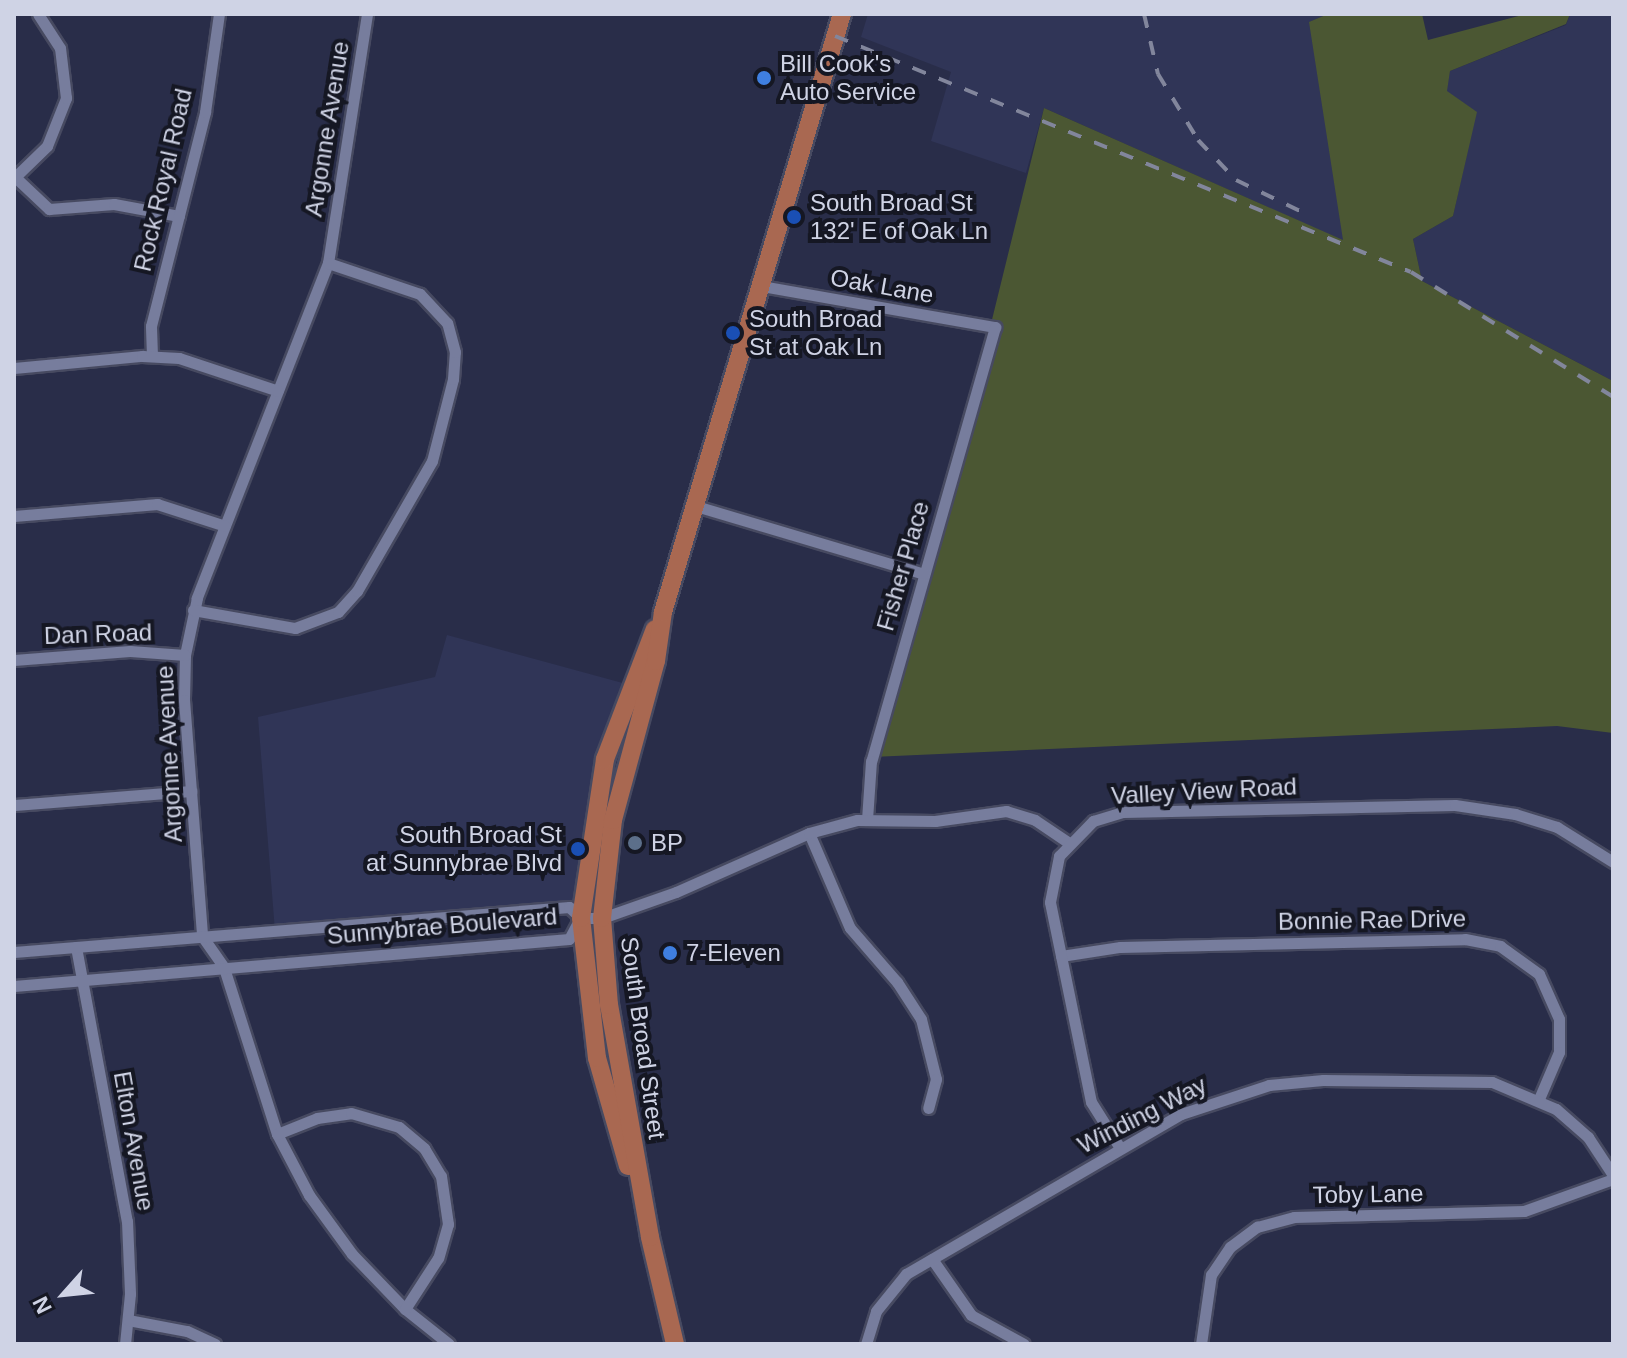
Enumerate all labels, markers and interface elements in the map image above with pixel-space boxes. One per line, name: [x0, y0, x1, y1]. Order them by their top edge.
street label: Argonne Avenue: [299, 39, 355, 219]
place label: Bill Cook's Auto Service: [780, 50, 916, 106]
marker: Bill Cook's Auto Service: [755, 69, 773, 87]
street label: Rock Royal Road: [128, 86, 198, 274]
place label: South Broad St 132' E of Oak Ln: [810, 189, 988, 245]
marker: South Broad St 132' E of Oak Ln: [785, 208, 803, 226]
street label: Oak Lane: [828, 263, 936, 309]
place label: South Broad St at Oak Ln: [749, 305, 882, 361]
marker: South Broad St at Oak Ln: [724, 324, 742, 342]
street label: Fisher Place: [871, 498, 935, 634]
street label: Dan Road: [43, 618, 153, 650]
street label: Argonne Avenue: [150, 664, 188, 844]
street label: Valley View Road: [1110, 772, 1298, 810]
place label: South Broad St at Sunnybrae Blvd: [366, 821, 562, 877]
place label: BP: [651, 829, 683, 857]
marker: BP: [626, 834, 644, 852]
marker: South Broad St at Sunnybrae Blvd: [569, 840, 587, 858]
street label: Sunnybrae Boulevard: [326, 902, 558, 950]
street label: Bonnie Rae Drive: [1278, 904, 1466, 936]
street label: South Broad Street: [615, 935, 671, 1141]
place label: 7-Eleven: [686, 939, 781, 967]
marker: 7-Eleven: [661, 944, 679, 962]
street label: Elton Avenue: [107, 1068, 161, 1214]
street label: Winding Way: [1073, 1070, 1211, 1160]
street label: Toby Lane: [1312, 1179, 1424, 1209]
north arrow: [24, 1254, 104, 1334]
text: N: [27, 1292, 57, 1318]

